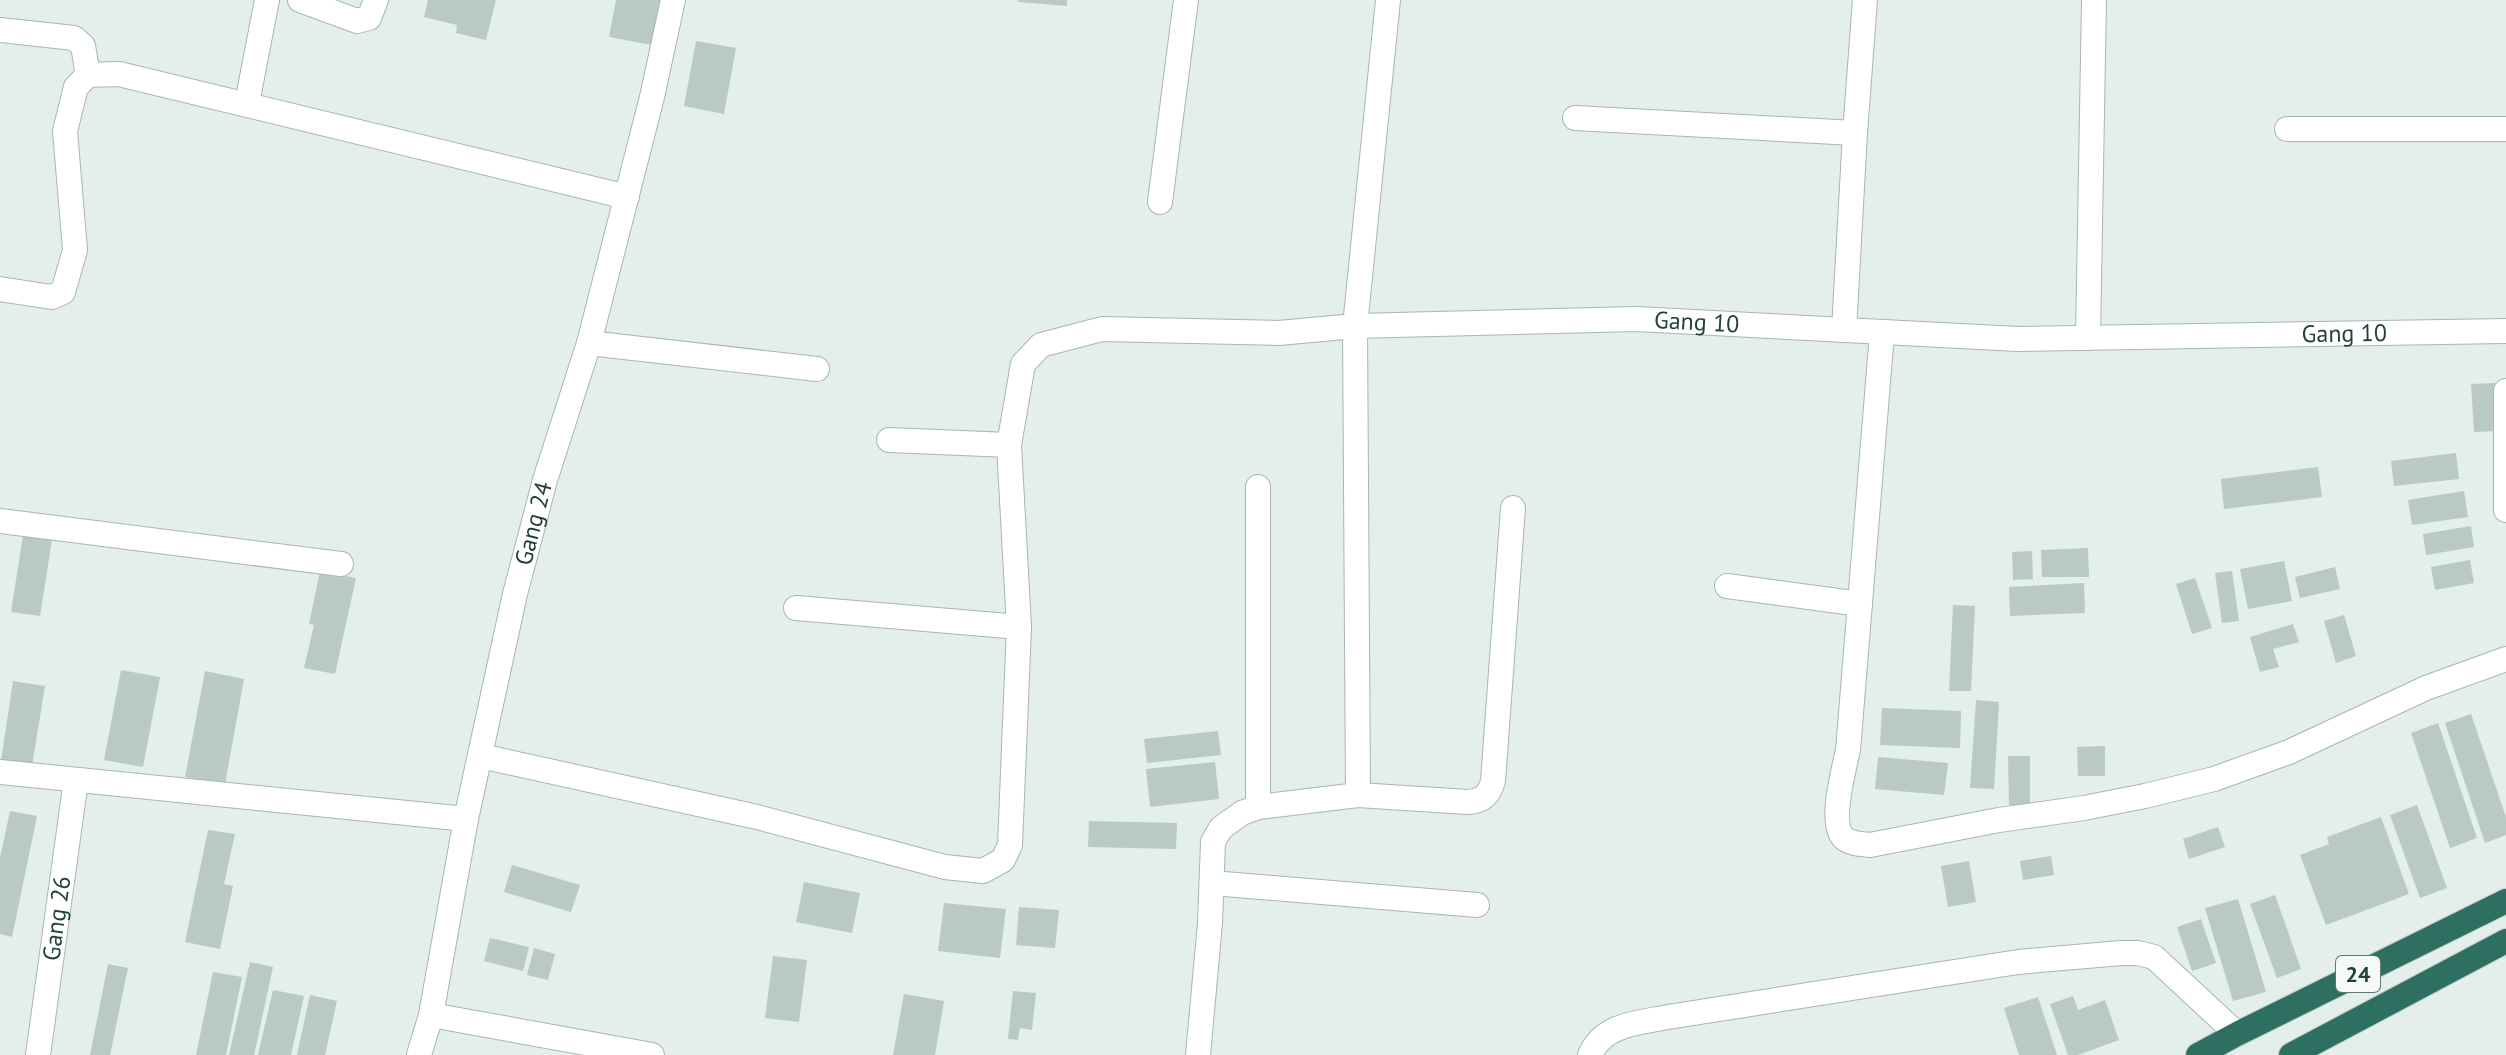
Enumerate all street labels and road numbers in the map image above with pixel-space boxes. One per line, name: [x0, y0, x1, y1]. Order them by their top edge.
street label: Gang 10: [1653, 304, 1740, 339]
street label: Gang 10: [2301, 317, 2387, 349]
street label: Gang 24: [507, 478, 559, 569]
street label: Gang 26: [35, 874, 78, 963]
road number: 24: [2336, 956, 2380, 992]

